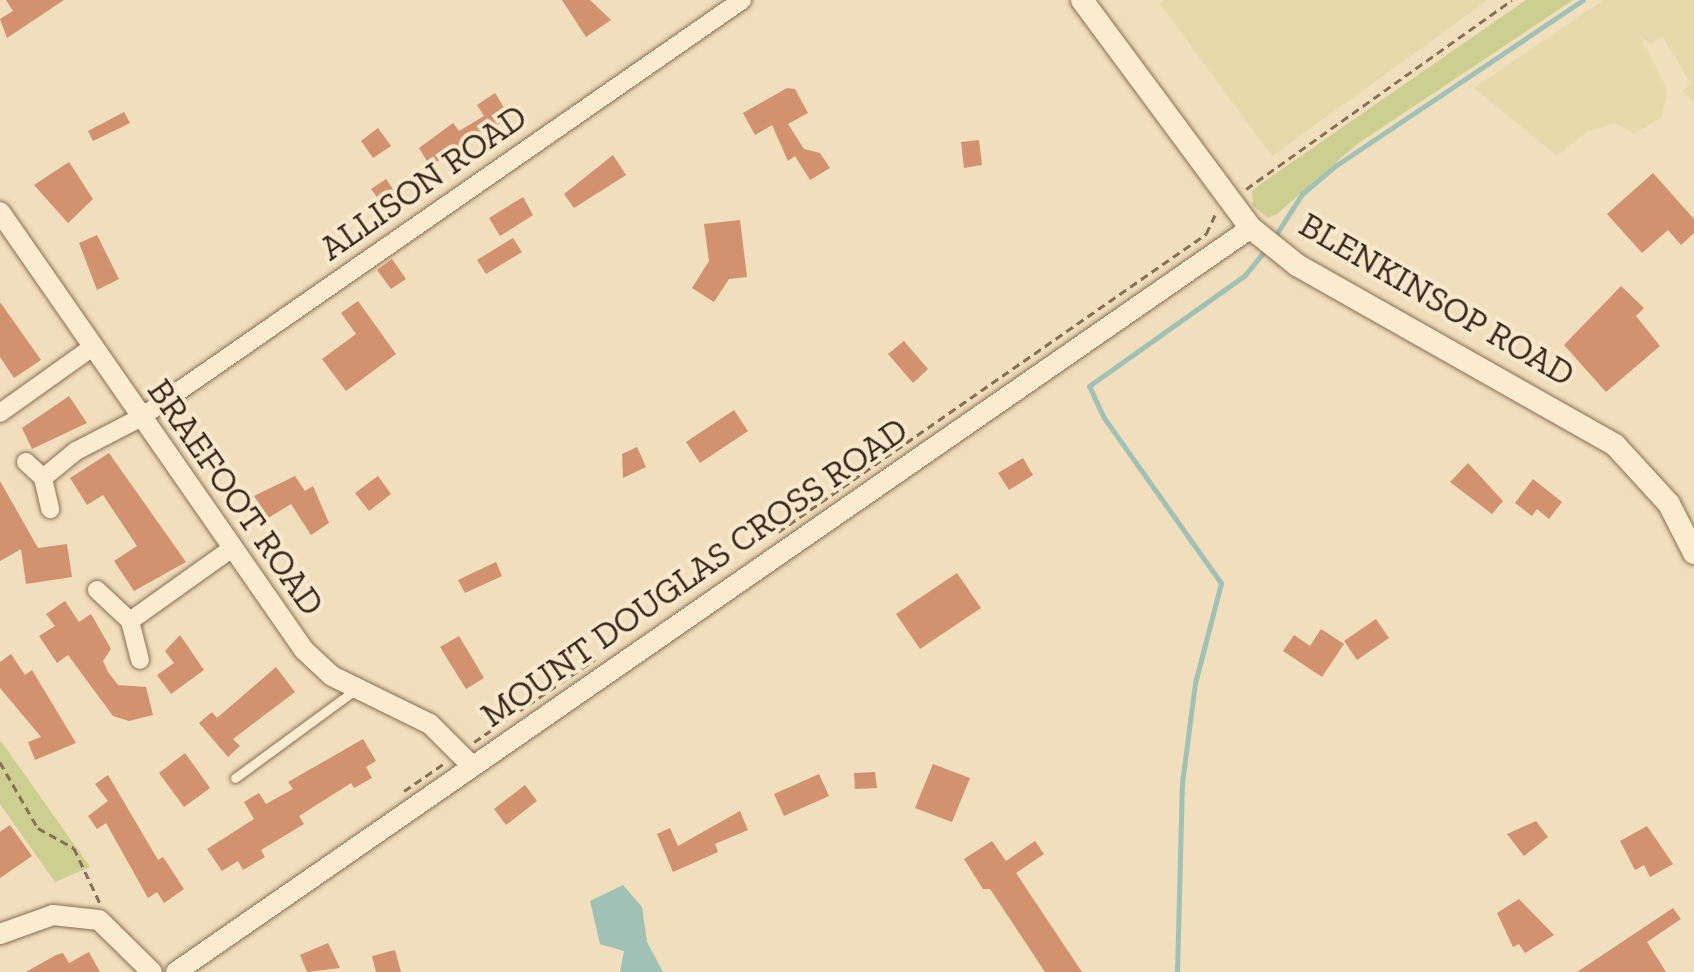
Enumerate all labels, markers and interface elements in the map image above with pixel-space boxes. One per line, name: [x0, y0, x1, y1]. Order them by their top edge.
street label: ALLISON ROAD: [312, 95, 534, 269]
street label: BLENKINSOP ROAD: [1292, 203, 1582, 395]
street label: BRAEFOOT ROAD: [139, 371, 333, 623]
street label: MOUNT DOUGLAS CROSS ROAD: [472, 408, 916, 736]

